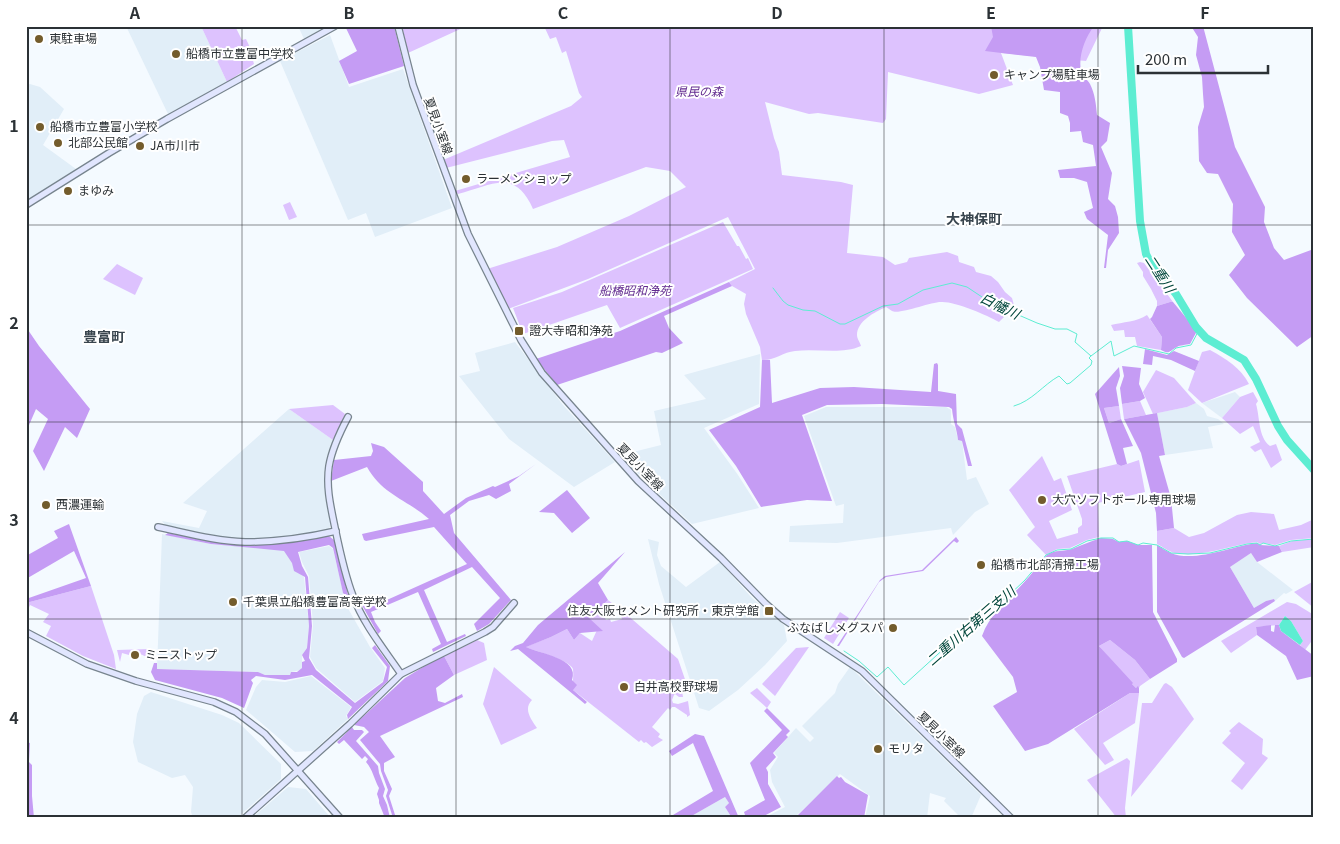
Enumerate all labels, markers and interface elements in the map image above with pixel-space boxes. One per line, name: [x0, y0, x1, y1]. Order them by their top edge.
text: A: [129, 0, 141, 24]
text: B: [344, 0, 355, 24]
text: C: [558, 0, 569, 24]
text: D: [771, 0, 783, 24]
text: E: [986, 0, 996, 24]
text: F: [1200, 0, 1210, 24]
place label: 東駐車場: [49, 29, 97, 46]
marker: 東駐車場: [33, 33, 45, 45]
scale bar: [1138, 42, 1268, 74]
place label: 船橋市立豊富中学校: [186, 44, 294, 61]
marker: 船橋市立豊富中学校: [170, 48, 182, 60]
text: 200 m: [1145, 48, 1187, 69]
place label: キャンプ場駐車場: [1004, 65, 1100, 82]
marker: キャンプ場駐車場: [988, 69, 1000, 81]
park label: 県民の森: [675, 82, 724, 99]
street label: 夏見小室線: [421, 94, 458, 157]
text: 1: [9, 113, 19, 137]
place label: 船橋市立豊富小学校: [50, 117, 158, 134]
marker: 船橋市立豊富小学校: [34, 121, 46, 133]
place label: 北部公民館: [68, 133, 128, 150]
place label: JA市川市: [150, 136, 200, 153]
marker: 北部公民館: [52, 137, 64, 149]
marker: JA市川市: [134, 140, 146, 152]
place label: ラーメンショップ: [476, 169, 572, 186]
marker: ラーメンショップ: [460, 173, 472, 185]
place label: まゆみ: [78, 181, 114, 198]
marker: まゆみ: [62, 185, 74, 197]
district label: 大神保町: [946, 208, 1002, 228]
water label: 二重川: [1141, 250, 1182, 298]
park label: 船橋昭和浄苑: [599, 281, 673, 298]
water label: 白幡川: [977, 287, 1025, 324]
text: 2: [9, 310, 19, 334]
place label: 證大寺昭和浄苑: [529, 321, 613, 338]
marker: 證大寺昭和浄苑: [513, 325, 525, 337]
district label: 豊富町: [83, 326, 125, 346]
street label: 夏見小室線: [614, 438, 668, 493]
place label: 大穴ソフトボール専用球場: [1052, 490, 1196, 507]
marker: 大穴ソフトボール専用球場: [1036, 494, 1048, 506]
place label: 西濃運輸: [56, 495, 104, 512]
marker: 西濃運輸: [40, 499, 52, 511]
text: 3: [9, 507, 19, 531]
place label: 船橋市北部清掃工場: [991, 555, 1099, 572]
marker: 船橋市北部清掃工場: [975, 559, 987, 571]
water label: 二重川右第三支川: [922, 580, 1021, 670]
place label: 千葉県立船橋豊富高等学校: [243, 592, 387, 609]
marker: 千葉県立船橋豊富高等学校: [227, 596, 239, 608]
place label: 住友大阪セメント研究所・東京学館: [567, 601, 759, 618]
marker: 住友大阪セメント研究所・東京学館: [763, 605, 775, 617]
place label: ふなばしメグスパ: [787, 618, 883, 635]
marker: ふなばしメグスパ: [887, 622, 899, 634]
place label: ミニストップ: [145, 645, 217, 662]
marker: ミニストップ: [129, 649, 141, 661]
place label: 白井高校野球場: [634, 677, 718, 694]
marker: 白井高校野球場: [618, 681, 630, 693]
text: 4: [9, 705, 19, 729]
street label: 夏見小室線: [915, 707, 970, 761]
place label: モリタ: [888, 739, 924, 756]
marker: モリタ: [872, 743, 884, 755]

